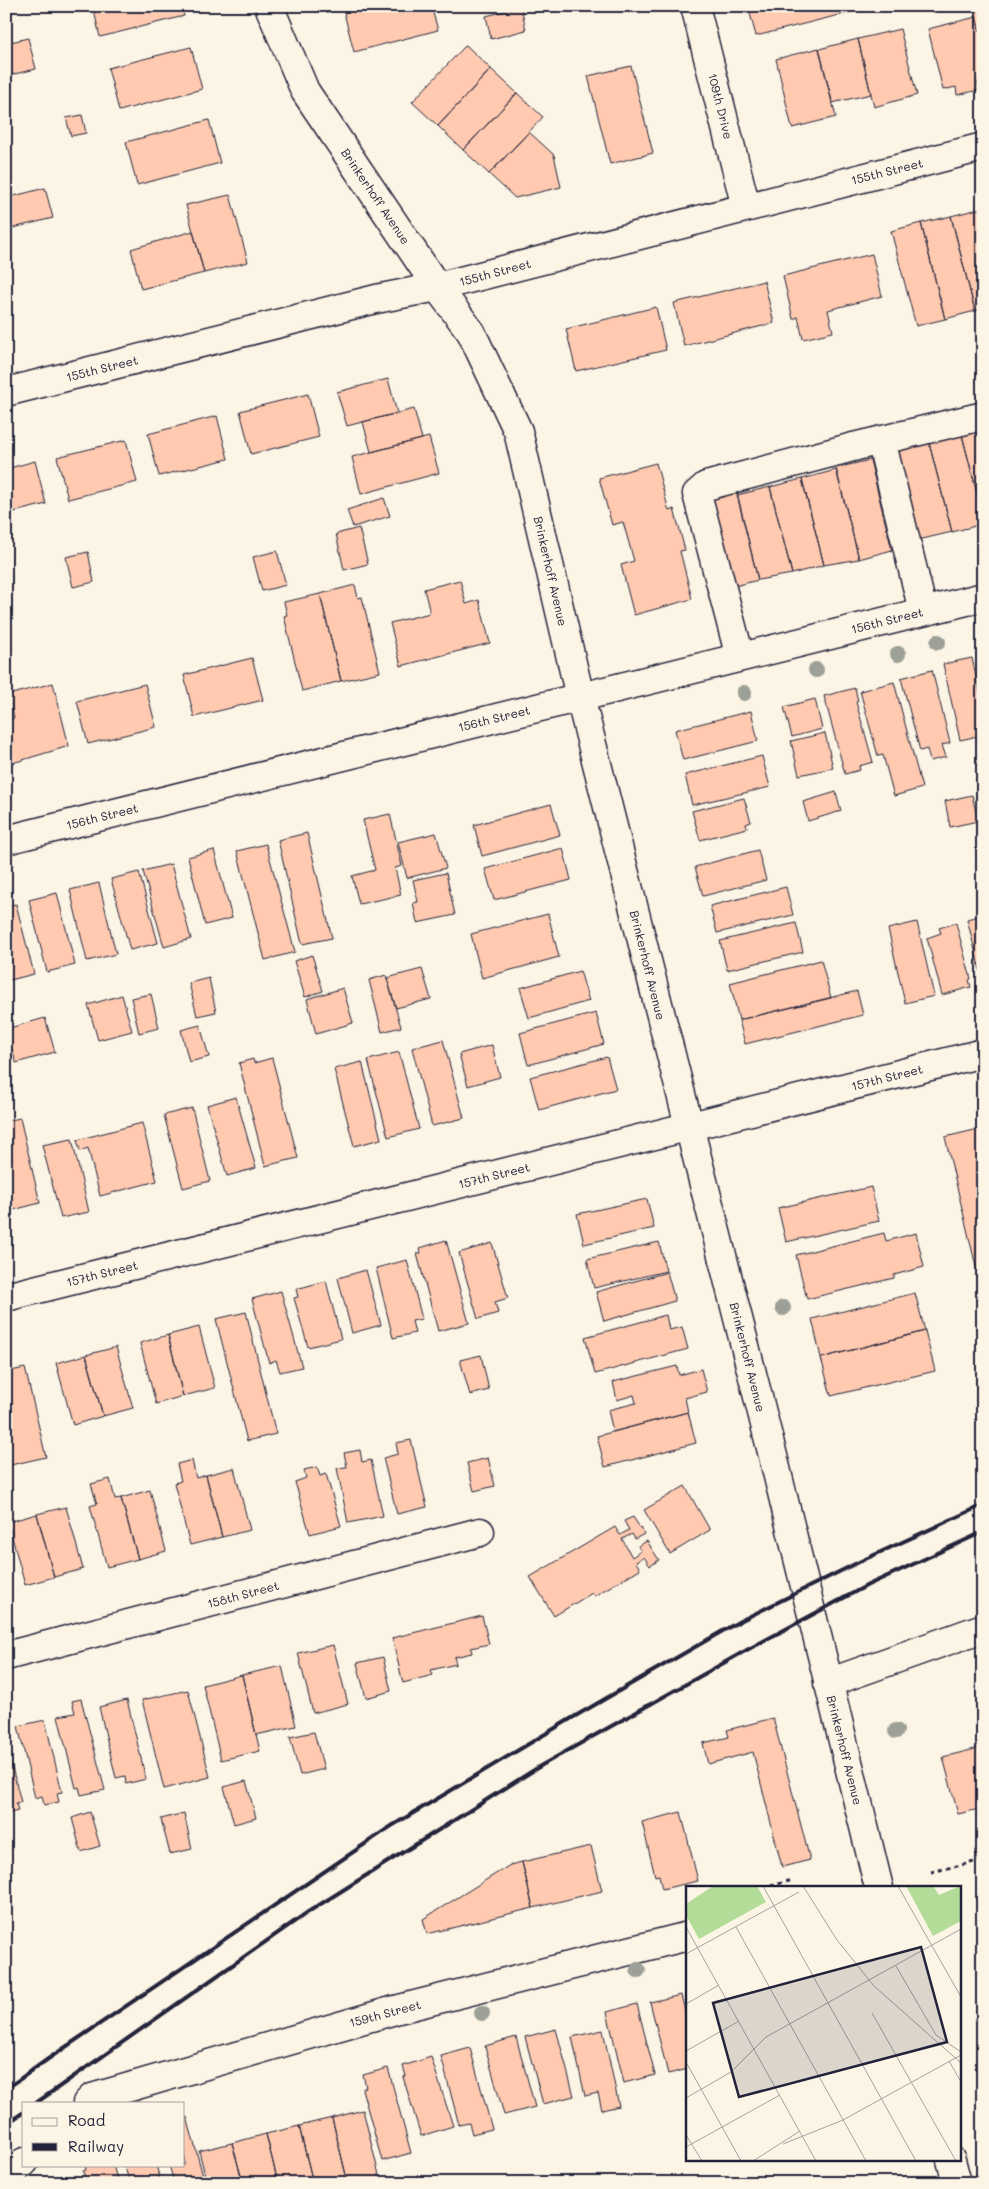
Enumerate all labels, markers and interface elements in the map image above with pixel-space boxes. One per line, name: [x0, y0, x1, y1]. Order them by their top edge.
street label: 109th Drive: [705, 71, 737, 141]
street label: Brinkerhoff Avenue: [338, 145, 414, 247]
street label: 155th Street: [849, 154, 925, 188]
street label: 155th Street: [457, 255, 533, 289]
street label: 155th Street: [64, 351, 140, 385]
street label: Brinkerhoff Avenue: [531, 515, 571, 627]
street label: 156th Street: [849, 603, 925, 637]
street label: 156th Street: [456, 701, 532, 735]
street label: 156th Street: [64, 799, 140, 833]
street label: Brinkerhoff Avenue: [627, 909, 669, 1021]
street label: 157th Street: [850, 1060, 924, 1094]
street label: 157th Street: [457, 1158, 531, 1192]
street label: 157th Street: [65, 1256, 139, 1290]
street label: Brinkerhoff Avenue: [727, 1301, 769, 1413]
street label: 158th Street: [205, 1577, 281, 1611]
street label: Brinkerhoff Avenue: [824, 1694, 866, 1806]
inset map: [686, 1886, 962, 2162]
street label: 159th Street: [347, 1996, 423, 2030]
legend: [22, 2102, 185, 2166]
text: Road: [68, 2110, 105, 2130]
text: Railway: [68, 2136, 124, 2156]

